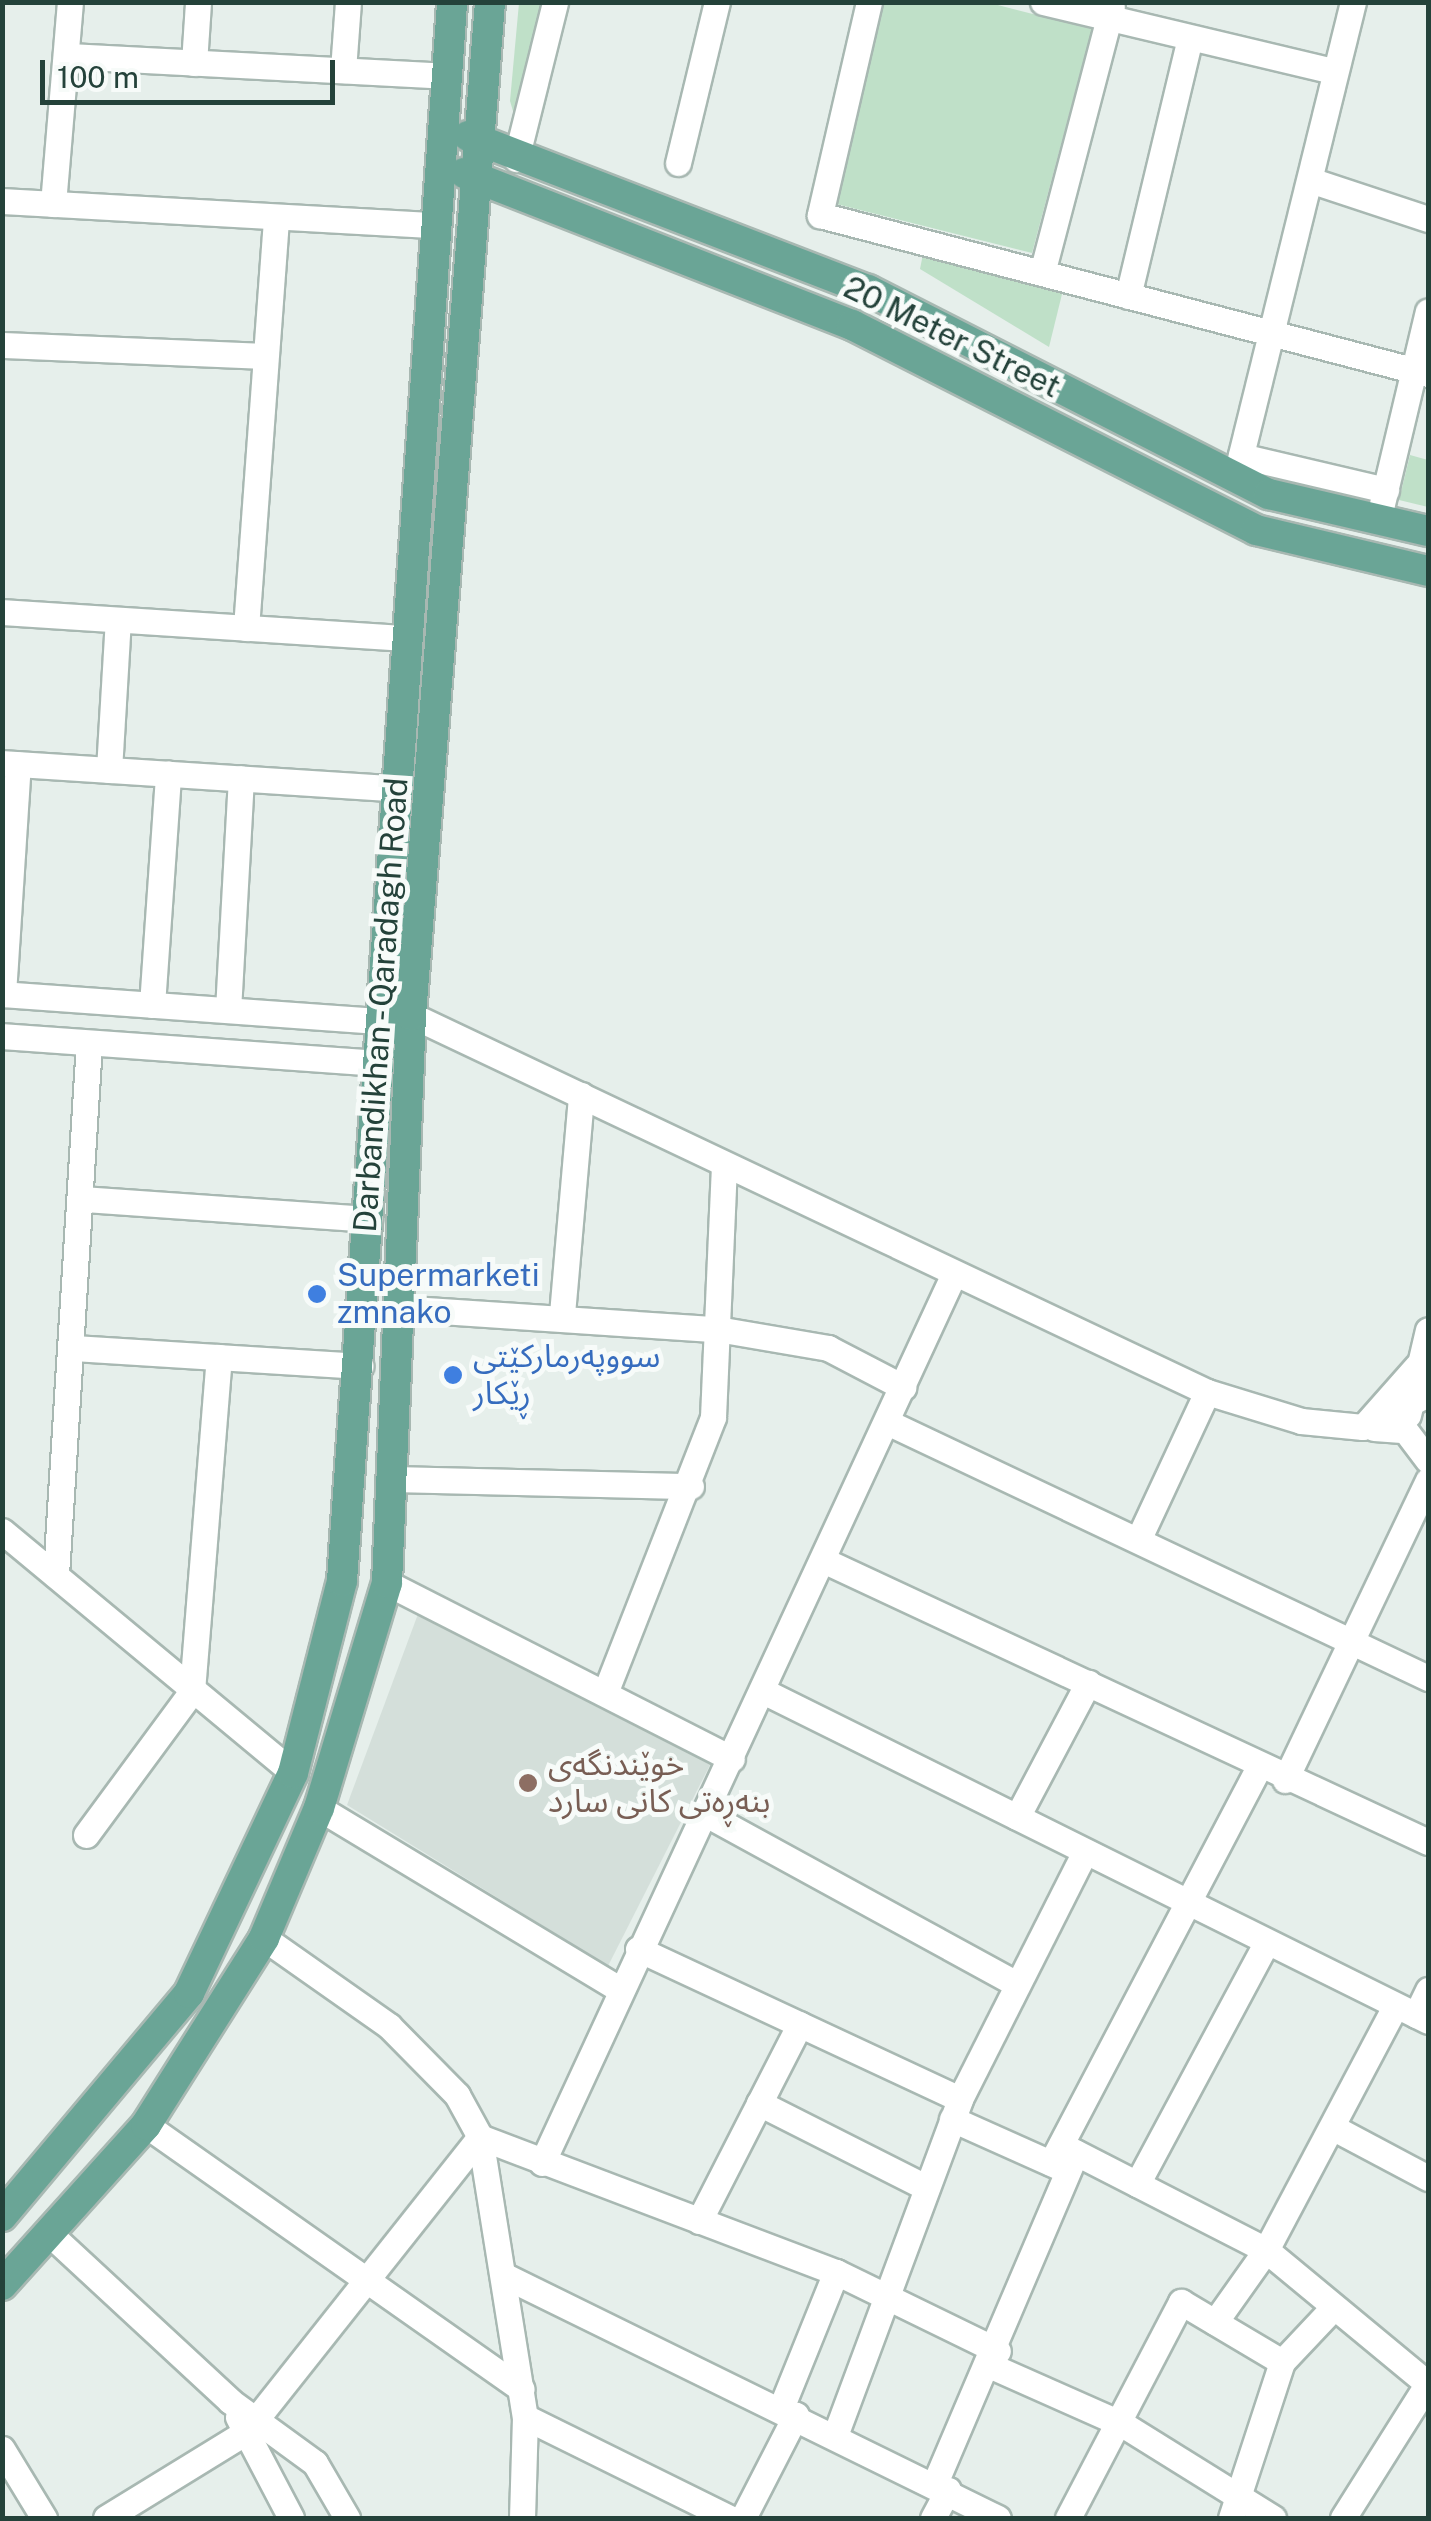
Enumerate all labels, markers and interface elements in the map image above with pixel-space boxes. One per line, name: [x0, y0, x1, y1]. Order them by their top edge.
scale bar: [45, 40, 340, 102]
text: 100 m: [57, 59, 139, 95]
street label: 20 Meter Street: [838, 268, 1066, 406]
street label: Darbandikhan - Qaradagh Road: [346, 772, 416, 1238]
place label: Supermarketi zmnako: [337, 1257, 540, 1332]
marker: Supermarketi zmnako: [306, 1283, 328, 1305]
place label: سووپەرمارکێتی ڕێکار: [473, 1338, 660, 1413]
marker: سووپەرمارکێتی ڕێکار: [442, 1364, 464, 1386]
place label: خوێندنگەی بنەڕەتی کانی سارد: [548, 1746, 770, 1821]
marker: خوێندنگەی بنەڕەتی کانی سارد: [517, 1772, 539, 1794]

